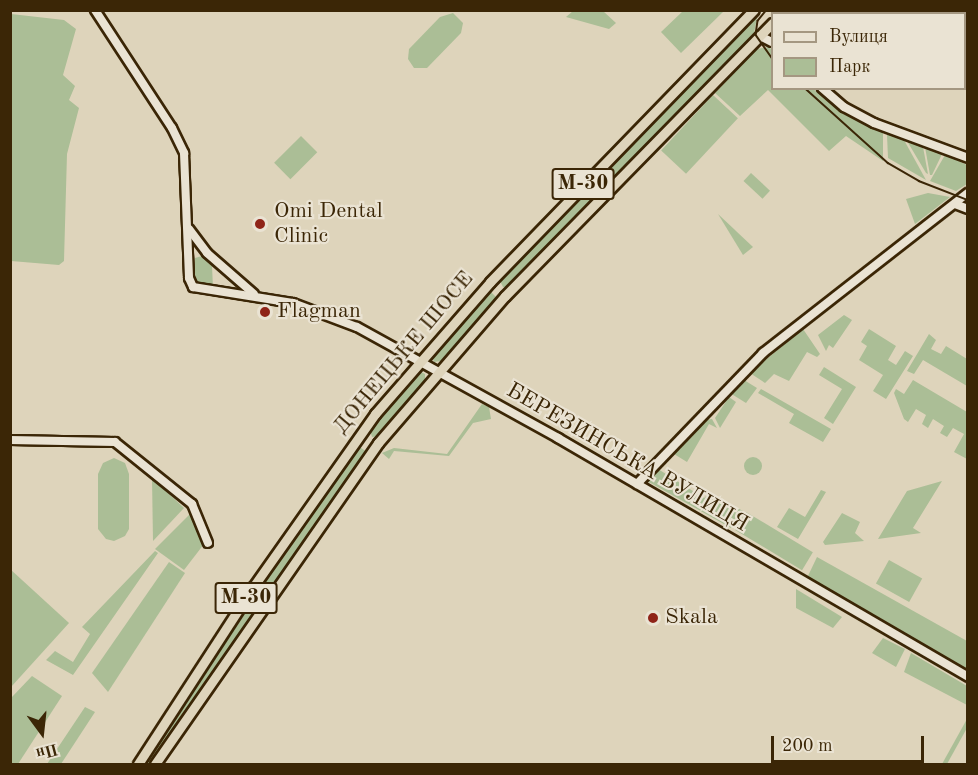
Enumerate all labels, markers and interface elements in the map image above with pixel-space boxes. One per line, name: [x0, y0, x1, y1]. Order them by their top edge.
legend: [771, 12, 966, 90]
text: Вулиця: [829, 28, 888, 46]
text: Парк: [829, 58, 870, 76]
road number: М-30: [552, 166, 614, 202]
place label: Omi Dental Clinic: [274, 198, 383, 249]
marker: Omi Dental Clinic: [251, 215, 269, 233]
street label: ДОНЕЦЬКЕ ШОСЕ: [328, 266, 480, 440]
place label: Flagman: [277, 299, 361, 325]
marker: Flagman: [258, 305, 272, 319]
street label: БЕРЕЗИНСЬКА ВУЛИЦЯ: [501, 378, 753, 538]
road number: М-30: [214, 580, 278, 616]
place label: Skala: [665, 605, 718, 631]
marker: Skala: [646, 611, 660, 625]
north arrow: [12, 703, 72, 763]
scale bar: [774, 724, 927, 762]
text: 200 m: [782, 737, 833, 755]
text: Пн: [34, 740, 59, 761]

